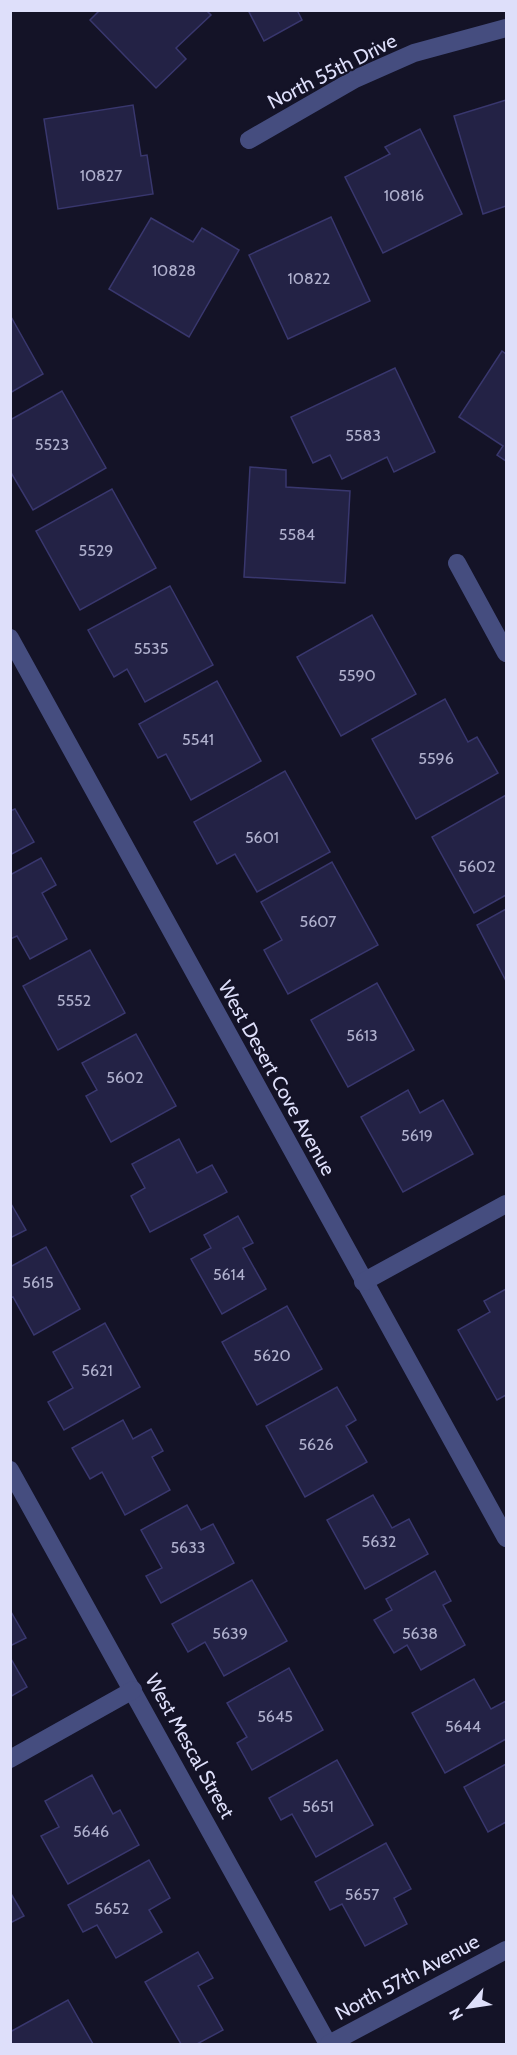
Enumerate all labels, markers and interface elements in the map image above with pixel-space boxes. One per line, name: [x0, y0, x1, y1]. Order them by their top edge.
street label: North 55th Drive: [263, 28, 401, 114]
house number: 10827: [80, 166, 122, 185]
house number: 10816: [384, 186, 424, 205]
house number: 10828: [152, 261, 196, 280]
house number: 10822: [288, 269, 330, 288]
house number: 5583: [345, 426, 381, 445]
house number: 5523: [35, 435, 69, 454]
house number: 5584: [279, 525, 315, 544]
house number: 5529: [79, 541, 113, 560]
house number: 5535: [134, 639, 168, 658]
house number: 5590: [338, 666, 376, 685]
house number: 5541: [182, 730, 214, 749]
house number: 5596: [418, 749, 454, 768]
house number: 5601: [245, 828, 279, 847]
house number: 5602: [458, 857, 496, 876]
house number: 5607: [300, 912, 336, 931]
street label: West Desert Cove Avenue: [213, 976, 341, 1180]
house number: 5552: [57, 991, 91, 1010]
house number: 5613: [346, 1026, 378, 1045]
house number: 5602: [106, 1068, 144, 1087]
house number: 5619: [401, 1126, 433, 1145]
house number: 5614: [213, 1265, 245, 1284]
house number: 5615: [22, 1273, 54, 1292]
house number: 5620: [253, 1346, 291, 1365]
house number: 5621: [81, 1361, 113, 1380]
house number: 5626: [298, 1435, 334, 1454]
house number: 5632: [362, 1532, 396, 1551]
house number: 5633: [170, 1538, 206, 1557]
house number: 5639: [212, 1624, 248, 1643]
house number: 5638: [402, 1624, 438, 1643]
street label: West Mescal Street: [140, 1669, 240, 1823]
house number: 5645: [257, 1707, 293, 1726]
house number: 5644: [445, 1717, 481, 1736]
house number: 5651: [302, 1797, 334, 1816]
house number: 5646: [73, 1822, 109, 1841]
house number: 5657: [345, 1885, 379, 1904]
house number: 5652: [95, 1899, 129, 1918]
street label: North 57th Avenue: [331, 1929, 483, 2025]
north arrow: [439, 1977, 499, 2037]

